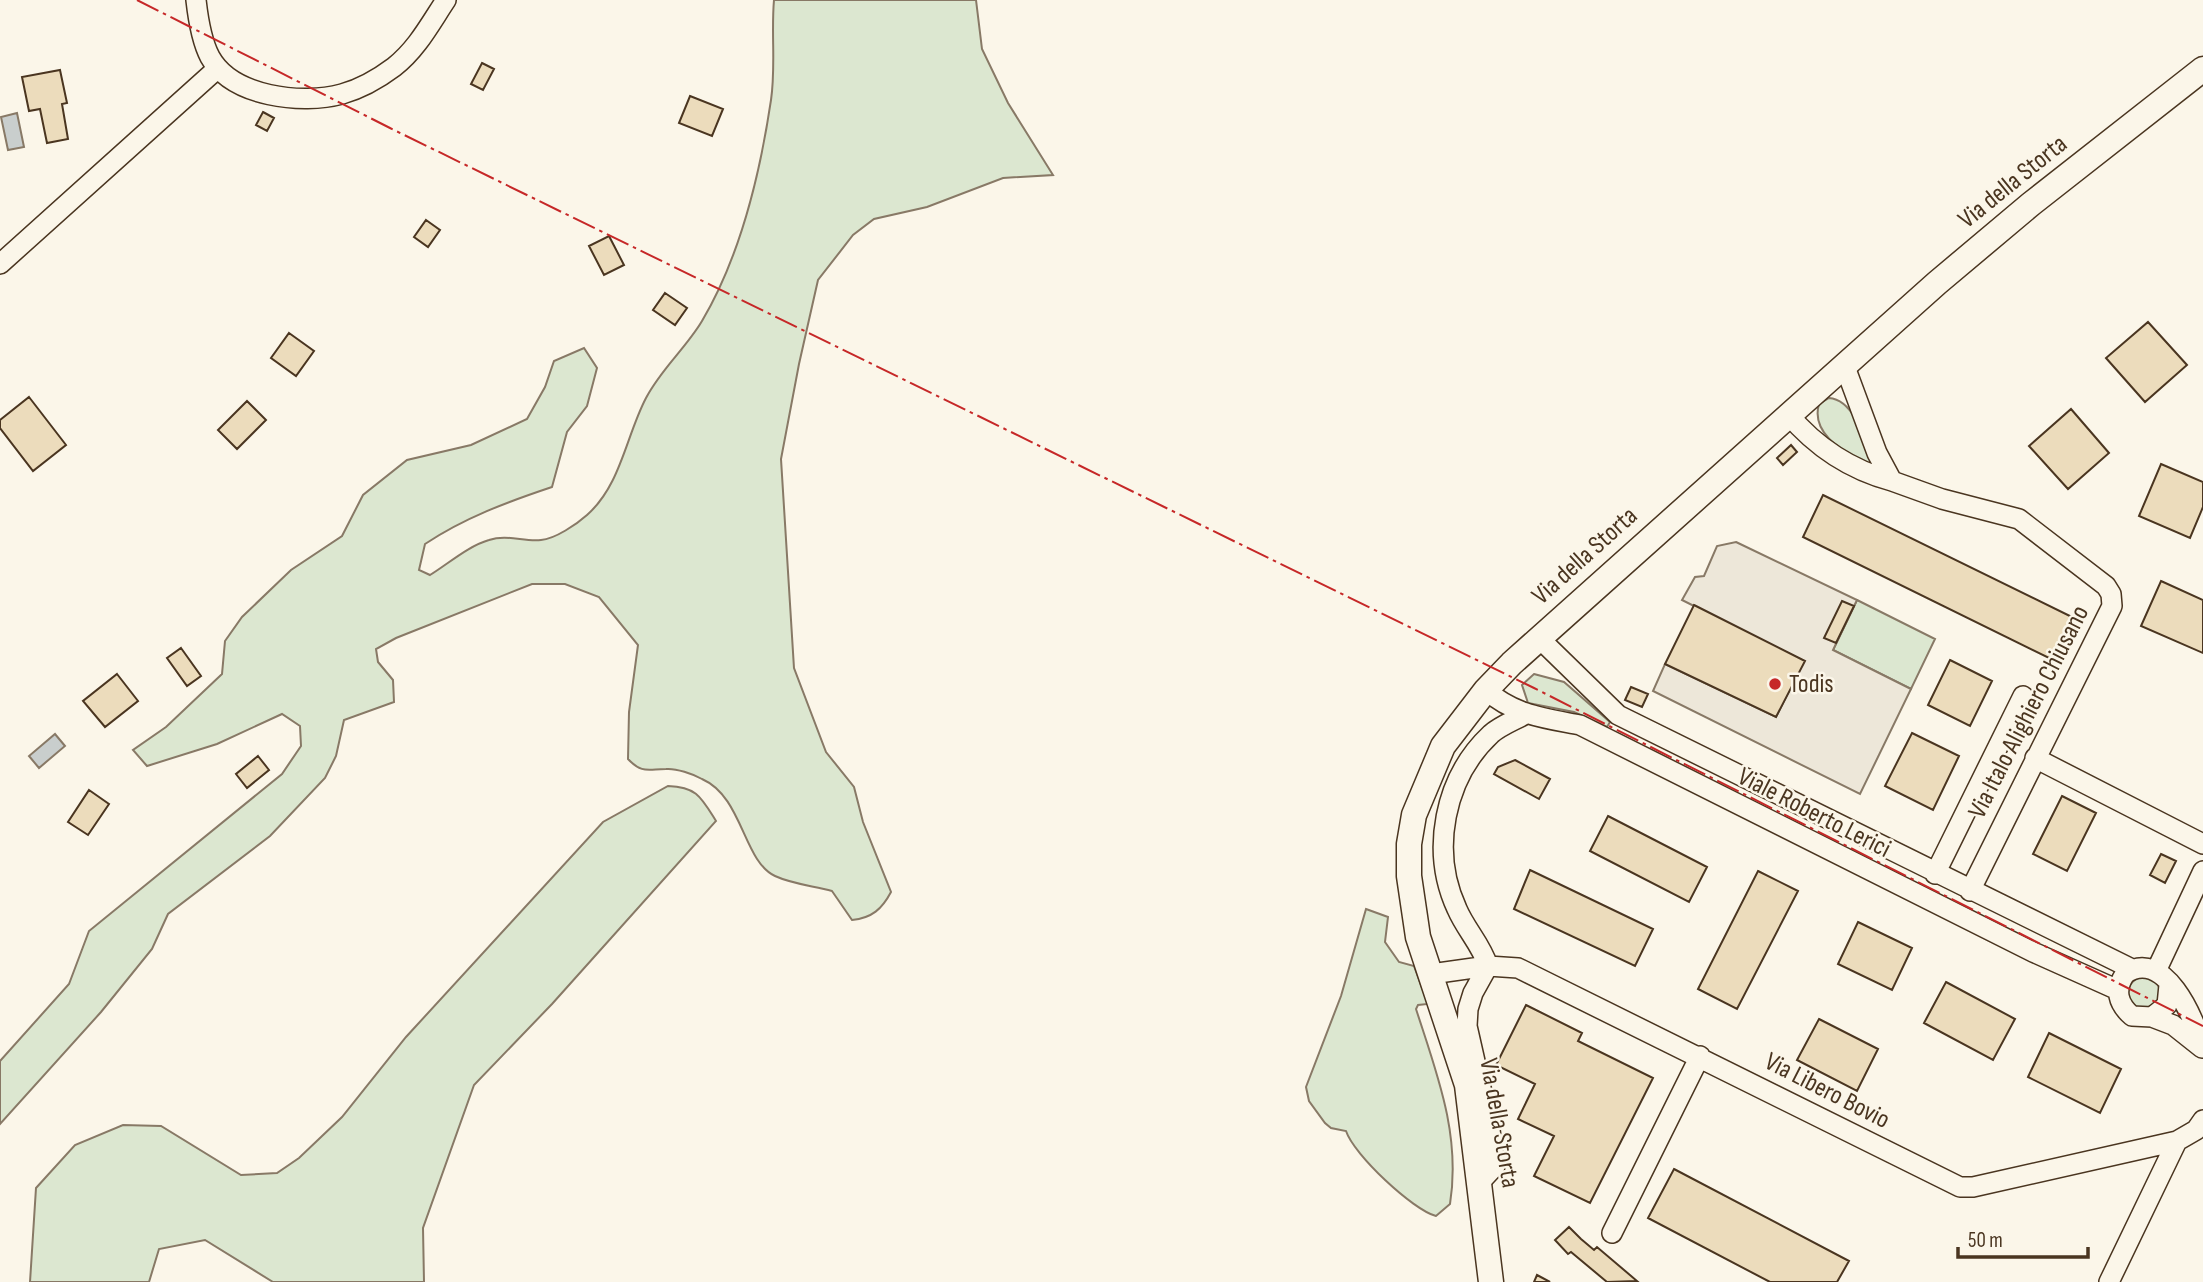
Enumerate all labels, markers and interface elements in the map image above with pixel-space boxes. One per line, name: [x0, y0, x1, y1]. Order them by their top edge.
street label: Via della Storta: [1952, 129, 2074, 235]
street label: Via della Storta: [1526, 501, 1644, 611]
street label: Via Italo Alighiero Chiusano: [1962, 600, 2096, 824]
place label: Todis: [1789, 669, 1834, 700]
marker: Todis: [1767, 676, 1783, 692]
street label: Viale Roberto Lerici: [1732, 761, 1896, 865]
street label: Via Libero Bovio: [1759, 1046, 1895, 1136]
street label: Via della Storta: [1472, 1056, 1526, 1190]
scale bar: [1958, 1216, 2088, 1260]
text: 50 m: [1968, 1228, 2003, 1253]

